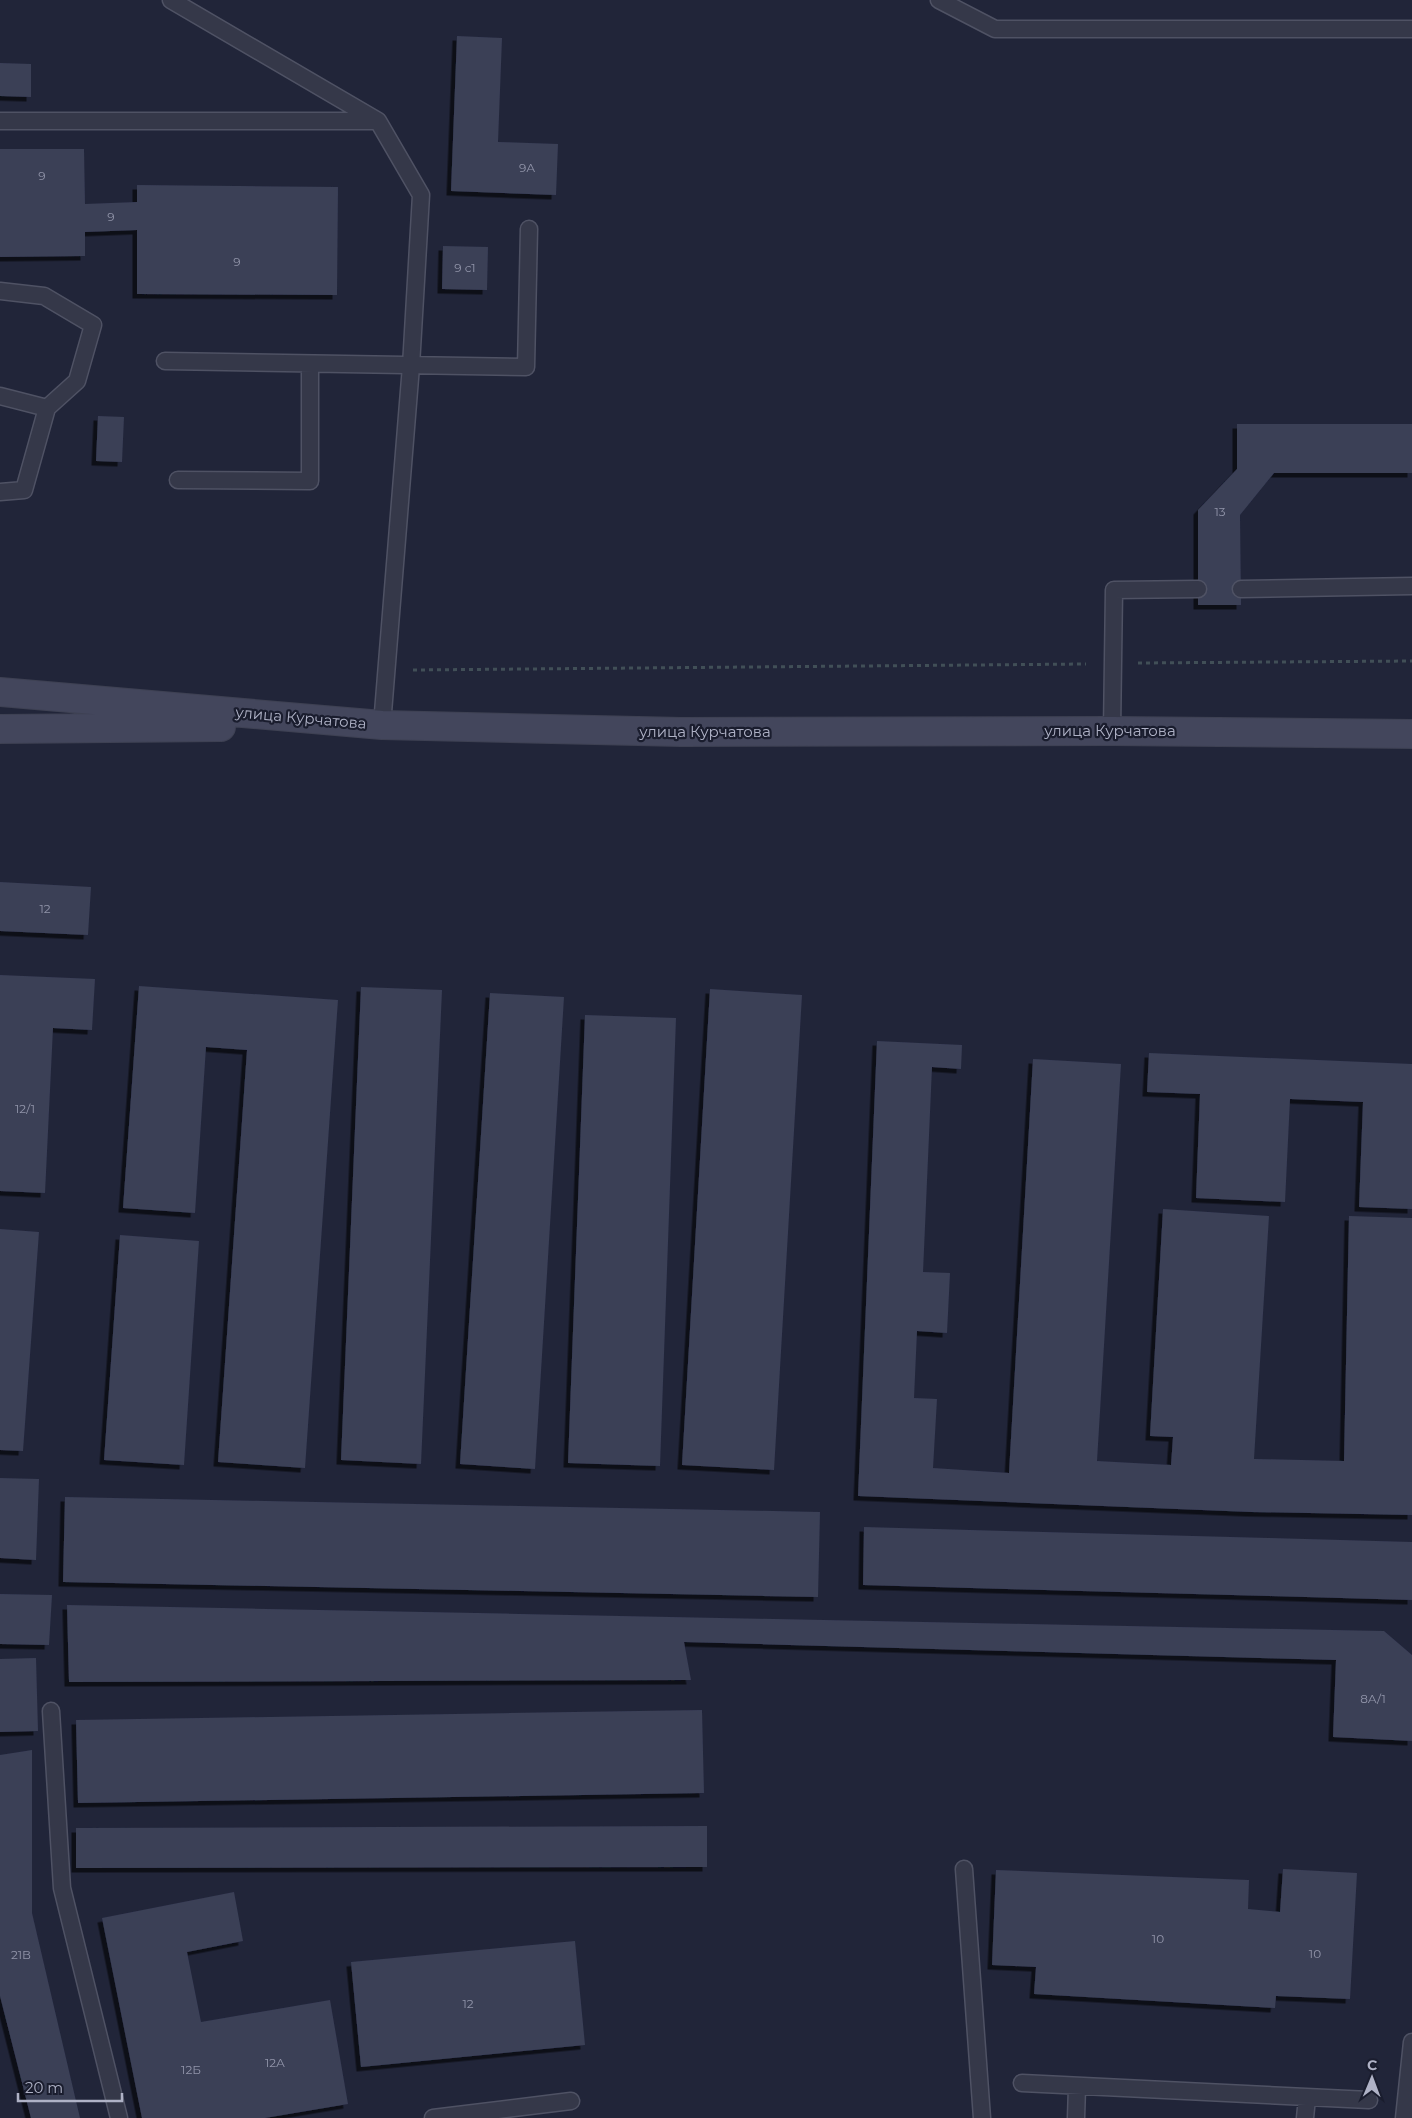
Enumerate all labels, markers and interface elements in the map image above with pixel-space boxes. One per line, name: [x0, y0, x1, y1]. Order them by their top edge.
house number: 9А: [519, 160, 535, 175]
house number: 9: [38, 168, 46, 183]
house number: 9: [107, 209, 115, 224]
house number: 9: [233, 254, 241, 269]
house number: 9 с1: [454, 260, 476, 275]
house number: 13: [1214, 504, 1226, 519]
street label: улица Курчатова: [234, 702, 367, 733]
street label: улица Курчатова: [1043, 721, 1176, 740]
street label: улица Курчатова: [638, 722, 771, 741]
house number: 12: [39, 901, 51, 916]
house number: 12/1: [15, 1101, 35, 1116]
house number: 8А/1: [1360, 1691, 1386, 1706]
house number: 10: [1152, 1931, 1164, 1946]
house number: 10: [1309, 1946, 1321, 1961]
house number: 21В: [11, 1947, 31, 1962]
house number: 12: [462, 1996, 474, 2011]
north arrow: [1347, 2053, 1397, 2103]
house number: 12А: [265, 2055, 285, 2070]
text: С: [1367, 2056, 1377, 2074]
house number: 12Б: [181, 2062, 201, 2077]
scale bar: [18, 2070, 121, 2102]
text: 20 m: [25, 2078, 63, 2097]

